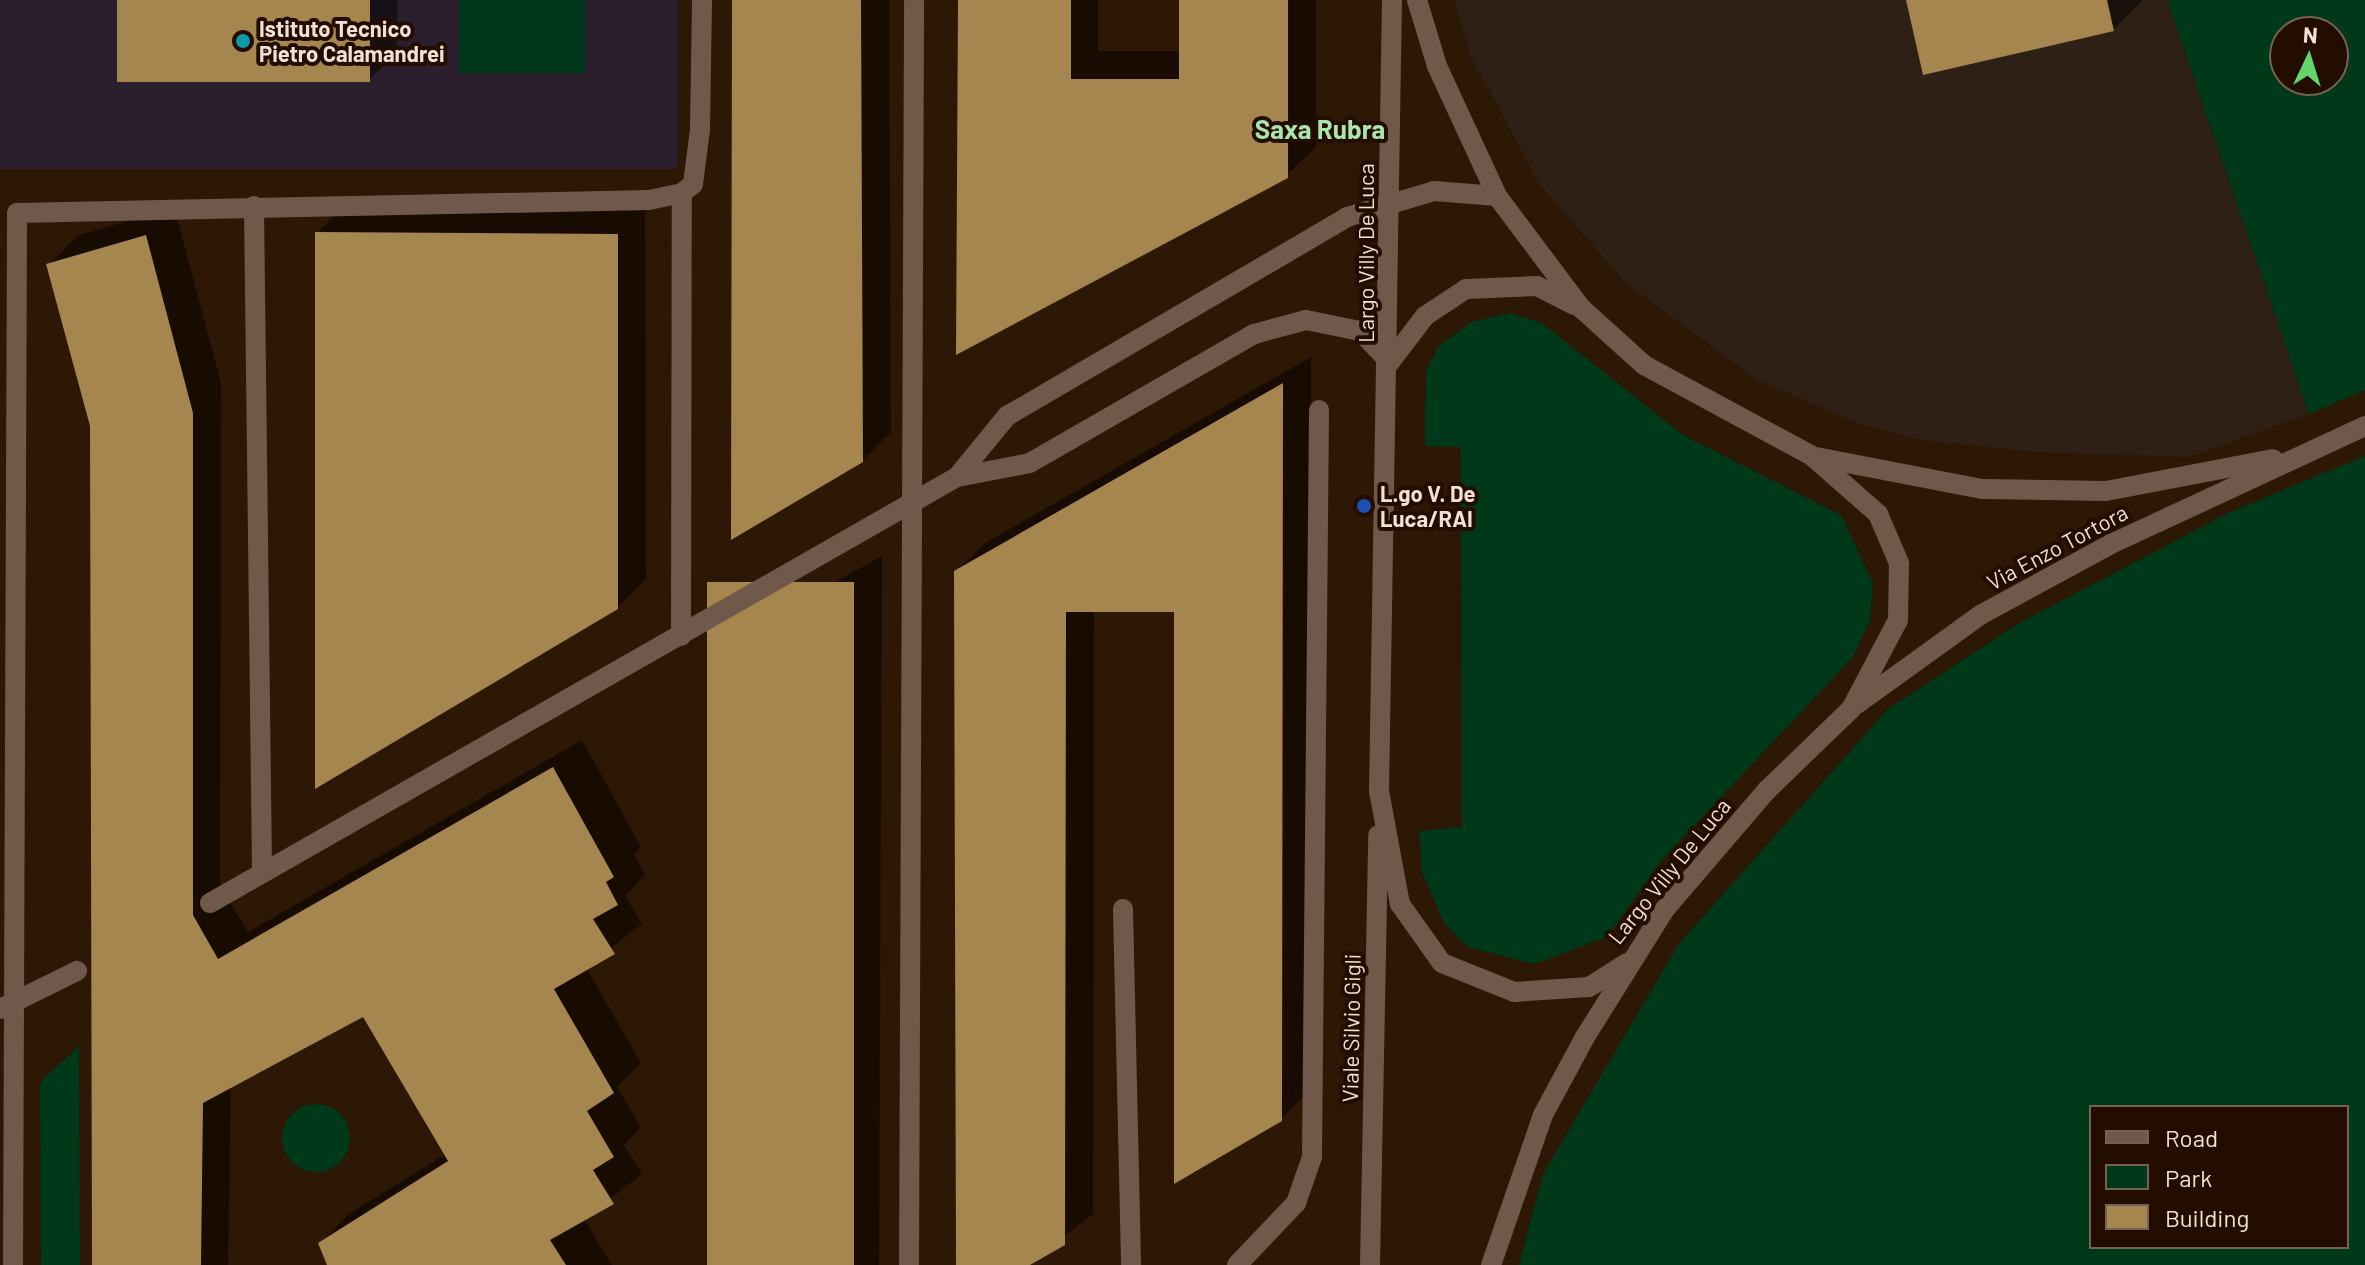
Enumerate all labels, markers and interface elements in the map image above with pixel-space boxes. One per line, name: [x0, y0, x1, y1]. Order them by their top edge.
place label: Istituto Tecnico Pietro Calamandrei: [259, 15, 445, 66]
north arrow: [2269, 16, 2349, 96]
text: N: [2302, 21, 2319, 48]
marker: Istituto Tecnico Pietro Calamandrei: [234, 32, 252, 50]
district label: Saxa Rubra: [1255, 113, 1385, 145]
street label: Largo Villy De Luca: [1353, 163, 1379, 343]
place label: L.go V. De Luca/RAI: [1380, 480, 1476, 532]
marker: L.go V. De Luca/RAI: [1355, 497, 1373, 515]
street label: Via Enzo Tortora: [1982, 499, 2132, 595]
street label: Largo Villy De Luca: [1602, 793, 1736, 949]
street label: Viale Silvio Gigli: [1337, 954, 1365, 1102]
legend: [2089, 1105, 2349, 1249]
text: Road: [2165, 1123, 2218, 1152]
text: Park: [2165, 1163, 2212, 1192]
text: Building: [2165, 1203, 2249, 1232]

